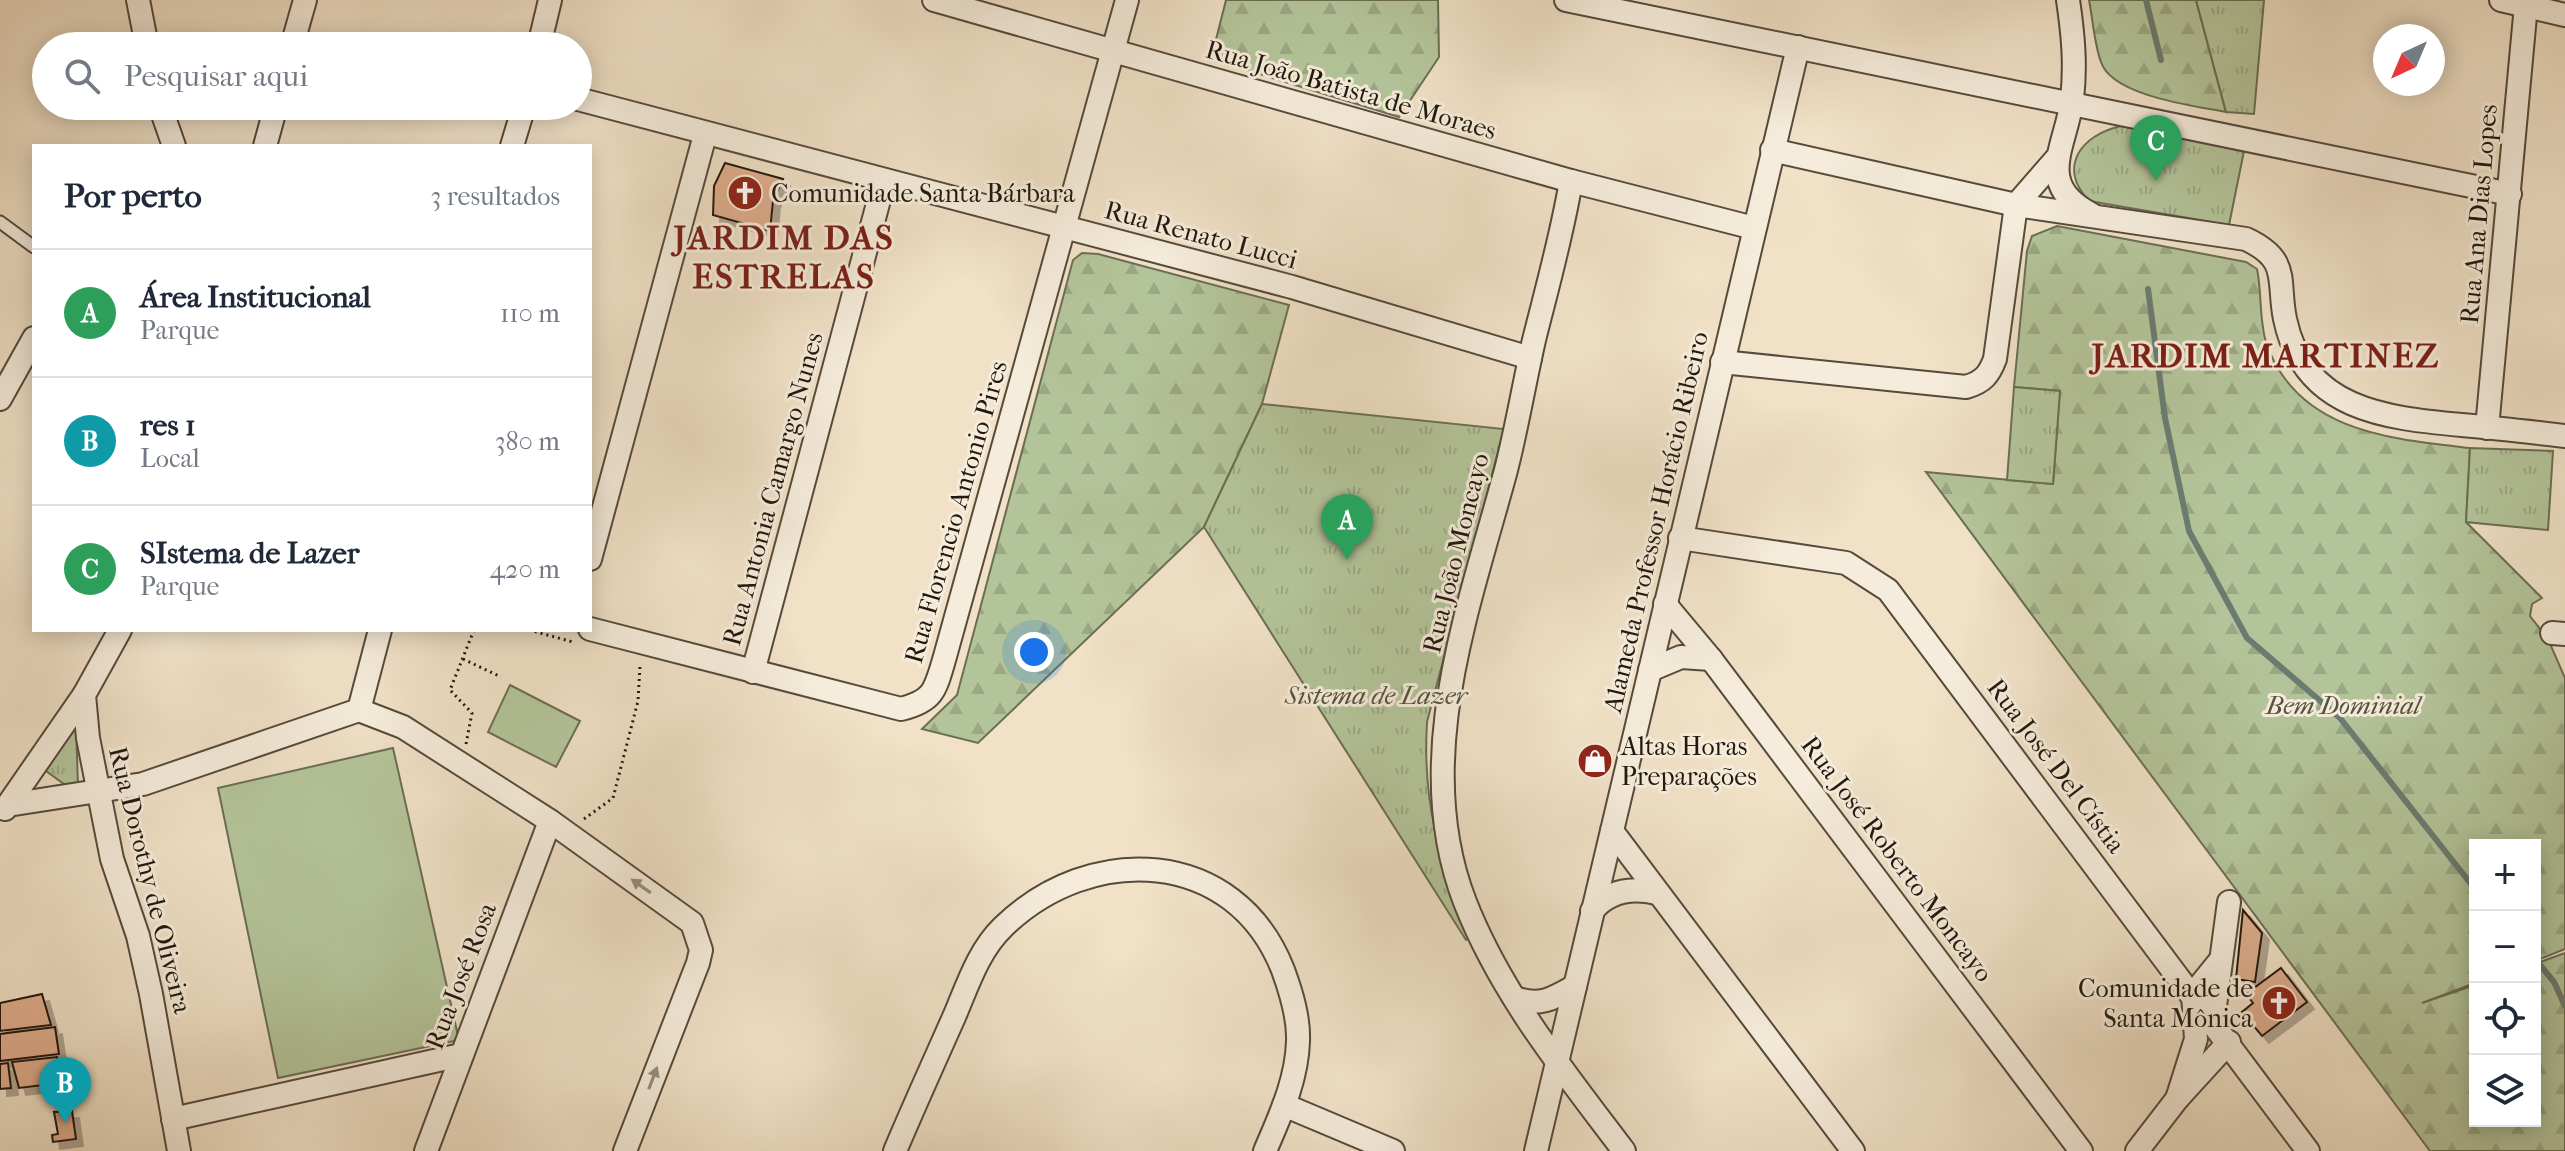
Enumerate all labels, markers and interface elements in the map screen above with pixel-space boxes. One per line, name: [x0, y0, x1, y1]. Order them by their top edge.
north arrow: [2373, 24, 2445, 96]
search box: [32, 32, 592, 120]
street label: Rua João Batista de Moraes: [1202, 34, 1500, 146]
icon: search: [60, 54, 104, 98]
text: Pesquisar aqui: [124, 59, 308, 94]
street label: Rua Ana Dias Lopes: [2454, 103, 2504, 325]
pin: C: [2130, 115, 2182, 181]
church icon: Comunidade Santa Bárbara: [726, 174, 764, 212]
text: Por perto: [64, 176, 202, 216]
place label: Comunidade Santa Bárbara: [771, 178, 1076, 209]
text: 3 resultados: [430, 181, 560, 212]
street label: Rua Renato Lucci: [1101, 194, 1301, 276]
district label: JARDIM DAS ESTRELAS: [670, 218, 895, 297]
text: Área Institucional: [140, 280, 371, 315]
text: A: [82, 298, 98, 329]
text: 110 m: [500, 298, 560, 329]
text: Parque: [140, 315, 219, 346]
street label: Alameda Professor Horácio Ribeiro: [1597, 328, 1715, 717]
street label: Rua Antonia Camargo Nunes: [716, 329, 830, 649]
district label: JARDIM MARTINEZ: [2089, 336, 2440, 376]
street label: Rua Florencio Antonio Pires: [898, 357, 1014, 667]
text: res 1: [140, 408, 196, 443]
text: B: [82, 426, 98, 457]
text: 380 m: [495, 426, 560, 457]
text: Local: [140, 443, 200, 474]
street label: Rua João Moncayo: [1416, 450, 1496, 656]
pin: A: [1321, 494, 1373, 560]
text: SIstema de Lazer: [140, 536, 360, 571]
text: C: [81, 554, 99, 585]
text: 420 m: [490, 554, 560, 585]
text: Parque: [140, 571, 219, 602]
your location: [1014, 632, 1054, 672]
street label: Rua José Del Cístia: [1980, 673, 2132, 860]
park label: Sistema de Lazer: [1284, 680, 1470, 711]
park label: Bem Dominial: [2264, 690, 2423, 721]
street label: Rua José Roberto Moncayo: [1794, 730, 2000, 988]
place label: Altas Horas Preparações: [1620, 731, 1757, 792]
shop icon: Altas Horas Preparações: [1576, 742, 1614, 780]
street label: Rua Dorothy de Oliveira: [102, 743, 198, 1017]
map controls: [2469, 839, 2541, 1127]
button: +: [2469, 839, 2541, 911]
one-way arrow: [630, 879, 651, 894]
street label: Rua José Rosa: [419, 897, 504, 1054]
button: −: [2469, 911, 2541, 983]
place label: Comunidade de Santa Mônica: [2078, 973, 2254, 1034]
button: locate: [2469, 983, 2541, 1055]
church icon: Comunidade de Santa Mônica: [2260, 984, 2298, 1022]
button: layers: [2469, 1055, 2541, 1127]
pin: B: [39, 1057, 91, 1123]
one-way arrow: [647, 1066, 660, 1090]

